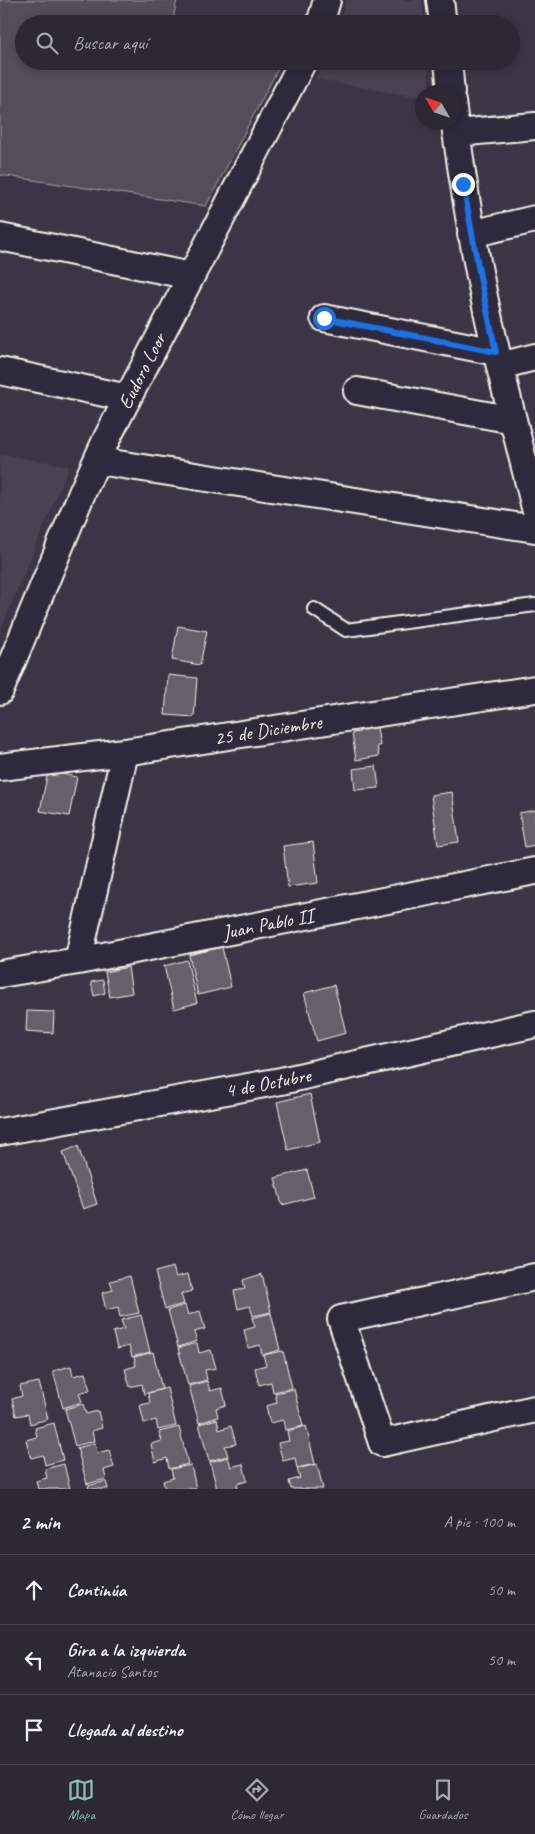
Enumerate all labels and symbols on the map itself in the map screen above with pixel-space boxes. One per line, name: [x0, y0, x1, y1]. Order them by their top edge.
north arrow: [415, 85, 460, 130]
route end: [452, 173, 475, 196]
route start: [313, 307, 336, 330]
street label: Eudoro Loor: [112, 327, 173, 413]
street label: 25 de Diciembre: [213, 709, 325, 751]
street label: Juan Pablo II: [219, 902, 319, 945]
street label: 4 de Octubre: [223, 1062, 314, 1104]

